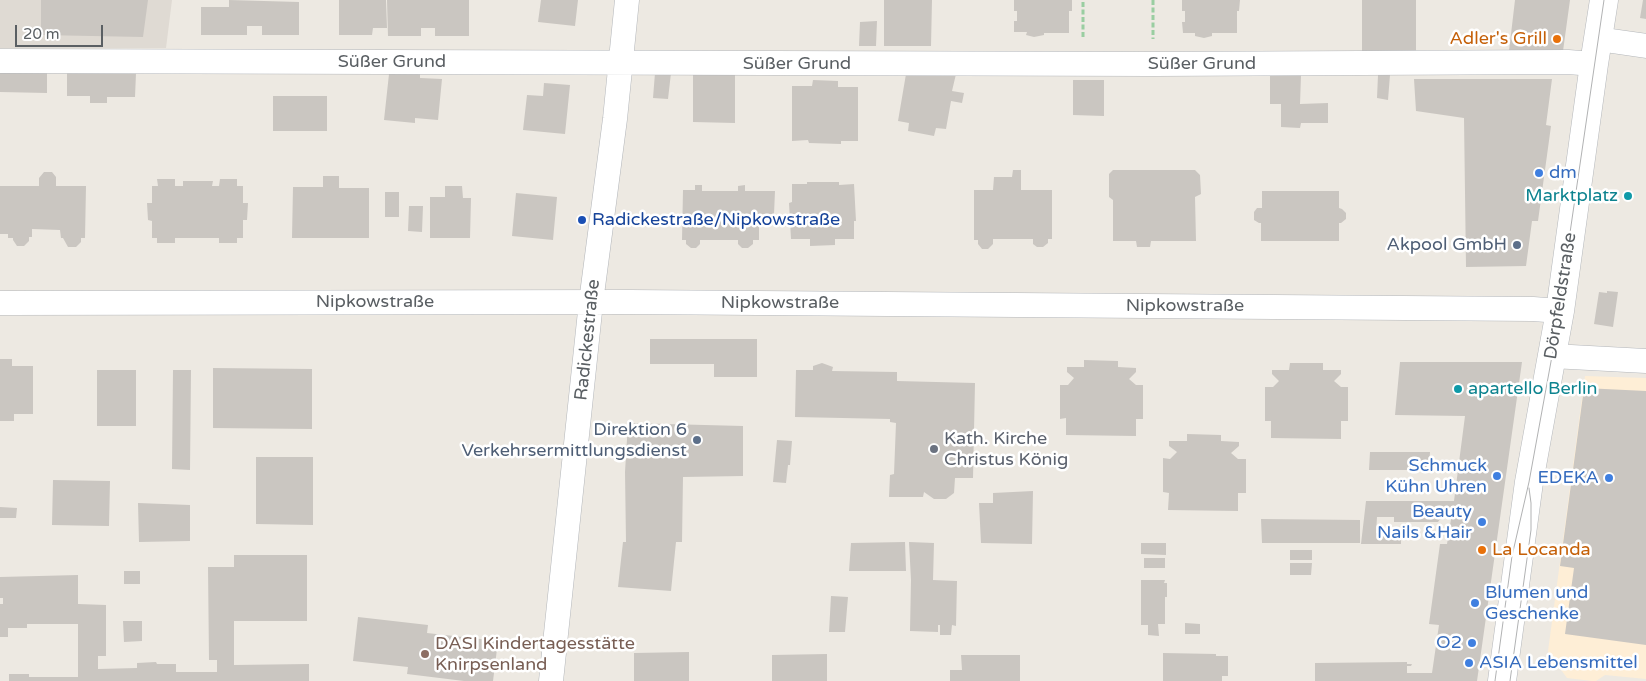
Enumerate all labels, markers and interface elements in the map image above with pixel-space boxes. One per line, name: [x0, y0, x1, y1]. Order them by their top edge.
scale bar: [18, 15, 105, 47]
text: 20 m: [23, 25, 60, 43]
place label: Adler's Grill: [1450, 28, 1547, 50]
marker: Adler's Grill: [1551, 33, 1563, 45]
street label: Süßer Grund: [338, 51, 446, 73]
street label: Süßer Grund: [743, 53, 851, 75]
street label: Süßer Grund: [1148, 53, 1256, 75]
place label: dm: [1549, 162, 1577, 184]
marker: dm: [1533, 167, 1545, 179]
place label: Marktplatz: [1525, 185, 1618, 207]
marker: Marktplatz: [1622, 190, 1634, 202]
place label: Radickestraße/Nipkowstraße: [592, 209, 840, 231]
marker: Radickestraße/Nipkowstraße: [576, 214, 588, 226]
street label: Dörpfeldstraße: [1540, 231, 1582, 361]
place label: Akpool GmbH: [1387, 234, 1507, 256]
marker: Akpool GmbH: [1511, 239, 1523, 251]
street label: Radickestraße: [571, 278, 605, 402]
street label: Nipkowstraße: [316, 291, 434, 313]
street label: Nipkowstraße: [721, 292, 839, 314]
street label: Nipkowstraße: [1126, 295, 1244, 317]
place label: apartello Berlin: [1468, 378, 1597, 400]
marker: apartello Berlin: [1452, 383, 1464, 395]
place label: Direktion 6 Verkehrsermittlungsdienst: [461, 419, 687, 462]
place label: Kath. Kirche Christus König: [944, 428, 1068, 470]
marker: Direktion 6 Verkehrsermittlungsdienst: [691, 434, 703, 446]
marker: Kath. Kirche Christus König: [928, 443, 940, 455]
place label: Schmuck Kühn Uhren: [1385, 455, 1487, 498]
place label: EDEKA: [1537, 467, 1599, 489]
marker: Schmuck Kühn Uhren: [1491, 470, 1503, 482]
marker: EDEKA: [1603, 472, 1615, 484]
place label: Beauty Nails &Hair: [1377, 501, 1472, 544]
marker: Beauty Nails &Hair: [1476, 516, 1488, 528]
place label: La Locanda: [1492, 539, 1591, 561]
marker: La Locanda: [1476, 544, 1488, 556]
place label: Blumen und Geschenke: [1485, 582, 1588, 624]
marker: Blumen und Geschenke: [1469, 597, 1481, 609]
place label: O2: [1436, 632, 1462, 654]
place label: DASI Kindertagesstätte Knirpsenland: [435, 633, 635, 676]
marker: O2: [1466, 637, 1478, 649]
marker: DASI Kindertagesstätte Knirpsenland: [419, 648, 431, 660]
place label: ASIA Lebensmittel: [1479, 652, 1638, 674]
marker: ASIA Lebensmittel: [1463, 657, 1475, 669]

